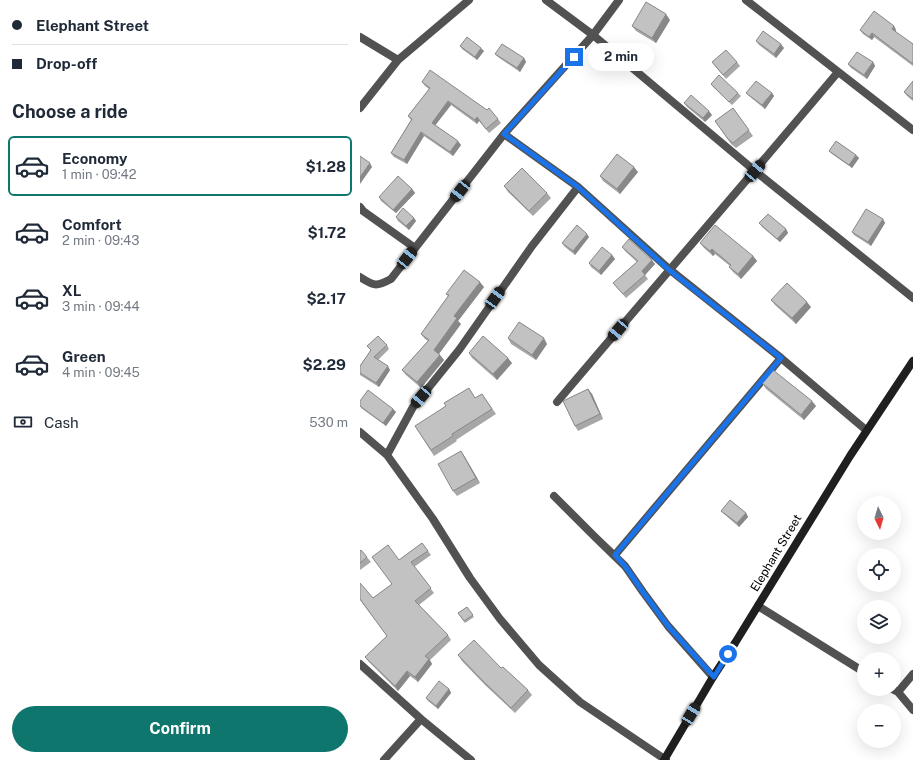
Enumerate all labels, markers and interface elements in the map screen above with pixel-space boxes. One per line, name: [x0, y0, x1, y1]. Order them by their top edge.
text: Elephant Street: [36, 17, 149, 34]
callout: 2 min: [588, 43, 654, 71]
route end: [565, 48, 583, 66]
text: 2 min: [604, 49, 638, 64]
text: Drop-off: [36, 55, 97, 72]
text: Choose a ride: [12, 101, 128, 122]
icon: car: [14, 148, 50, 184]
text: Economy: [62, 150, 127, 167]
text: $1.28: [305, 158, 346, 175]
car: [743, 158, 767, 184]
text: 1 min · 09:42: [62, 167, 136, 182]
car: [448, 178, 472, 204]
icon: car: [14, 214, 50, 250]
text: Comfort: [62, 216, 122, 233]
text: $1.72: [308, 224, 346, 241]
text: 2 min · 09:43: [62, 233, 139, 248]
car: [395, 245, 419, 271]
icon: car: [14, 280, 50, 316]
text: XL: [62, 282, 81, 299]
car: [483, 285, 507, 311]
text: $2.17: [306, 290, 346, 307]
text: 3 min · 09:44: [62, 299, 140, 314]
car: [606, 317, 630, 343]
icon: car: [14, 346, 50, 382]
text: Green: [62, 348, 106, 365]
text: $2.29: [303, 356, 346, 373]
text: 4 min · 09:45: [62, 365, 140, 380]
car: [409, 384, 433, 410]
icon: cash: [12, 411, 34, 433]
text: Cash: [44, 414, 79, 431]
text: 530 m: [309, 415, 348, 430]
north arrow: [857, 496, 901, 540]
map controls: [857, 496, 901, 748]
street label: Elephant Street: [747, 512, 805, 594]
button: locate: [857, 548, 901, 592]
button: layers: [857, 600, 901, 644]
route start: [719, 645, 737, 663]
button: +: [857, 652, 901, 696]
car: [680, 701, 702, 727]
button: −: [857, 704, 901, 748]
button: Confirm: [12, 706, 348, 752]

